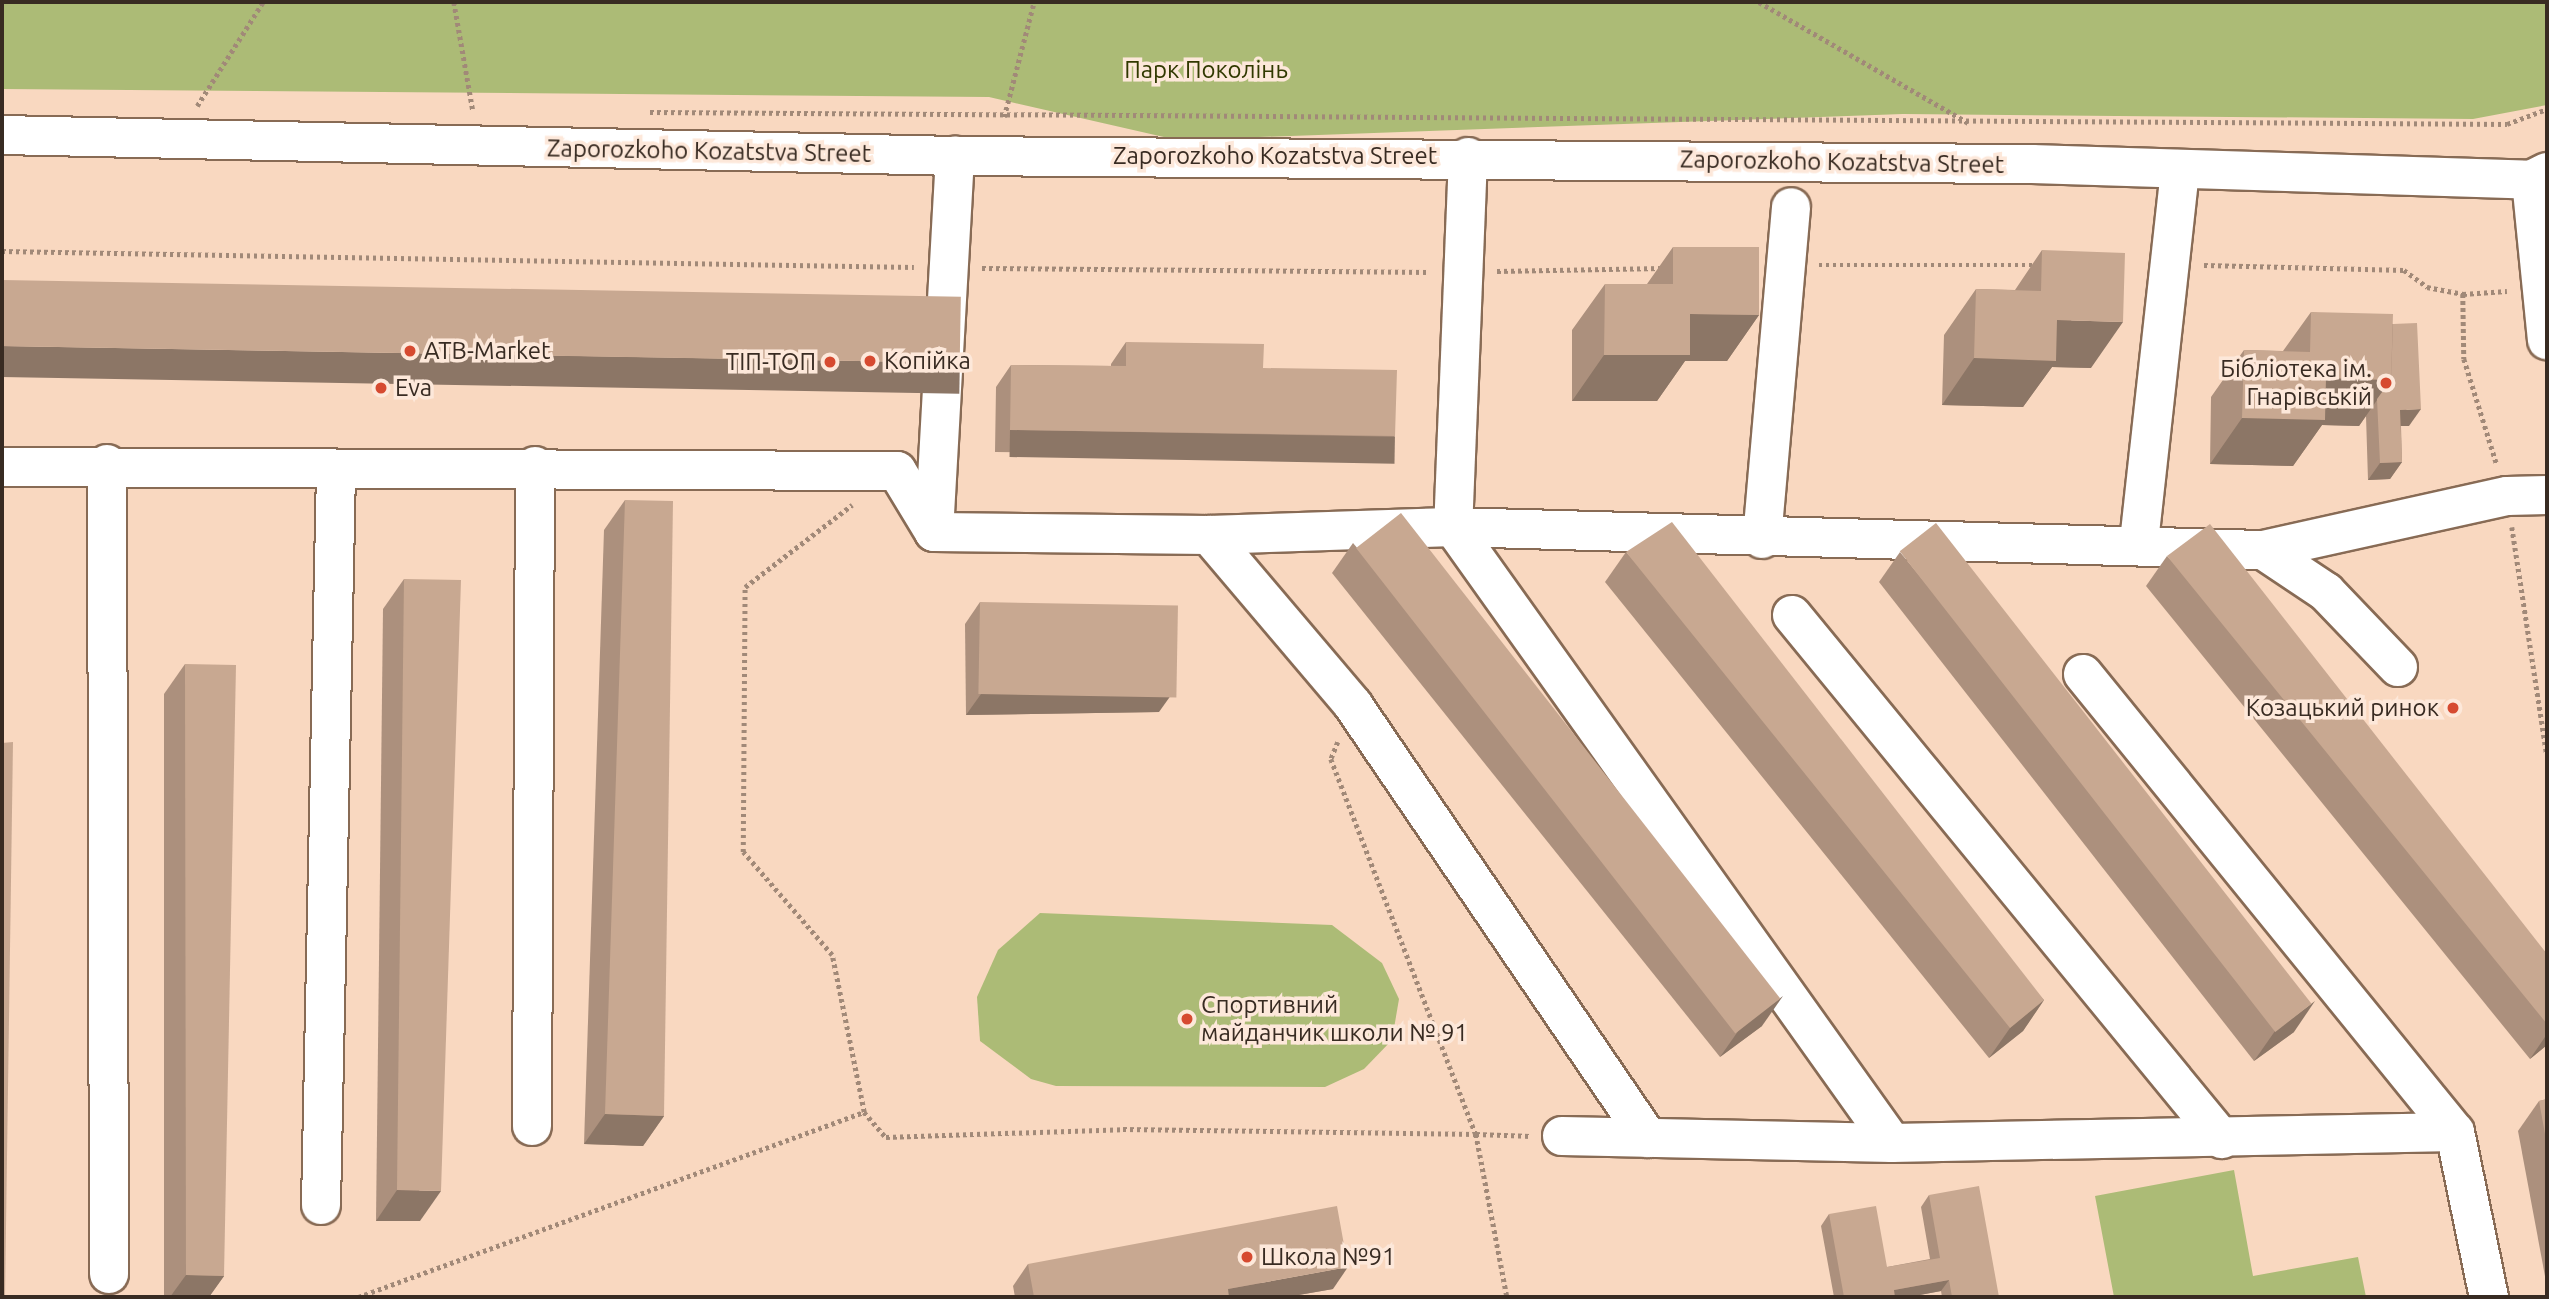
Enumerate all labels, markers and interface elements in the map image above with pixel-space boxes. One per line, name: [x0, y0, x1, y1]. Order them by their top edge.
park label: Парк Поколінь: [1124, 56, 1288, 84]
street label: Zaporozkoho Kozatstva Street: [547, 134, 871, 168]
street label: Zaporozkoho Kozatstva Street: [1113, 142, 1437, 170]
street label: Zaporozkoho Kozatstva Street: [1680, 145, 2004, 179]
place label: ATB-Market: [424, 337, 551, 365]
marker: ATB-Market: [402, 343, 418, 359]
place label: Копійка: [884, 347, 971, 375]
place label: ТІП-ТОП: [726, 348, 816, 376]
marker: Копійка: [862, 353, 878, 369]
marker: ТІП-ТОП: [822, 354, 838, 370]
place label: Бібліотека ім. Гнарівській: [2220, 355, 2372, 411]
place label: Eva: [395, 374, 432, 402]
marker: Бібліотека ім. Гнарівській: [2378, 375, 2394, 391]
marker: Eva: [373, 380, 389, 396]
place label: Козацький ринок: [2246, 694, 2439, 722]
marker: Козацький ринок: [2445, 700, 2461, 716]
place label: Спортивний майданчик школи № 91: [1201, 991, 1468, 1047]
marker: Спортивний майданчик школи № 91: [1179, 1011, 1195, 1027]
place label: Школа №91: [1261, 1243, 1396, 1271]
marker: Школа №91: [1239, 1249, 1255, 1265]

